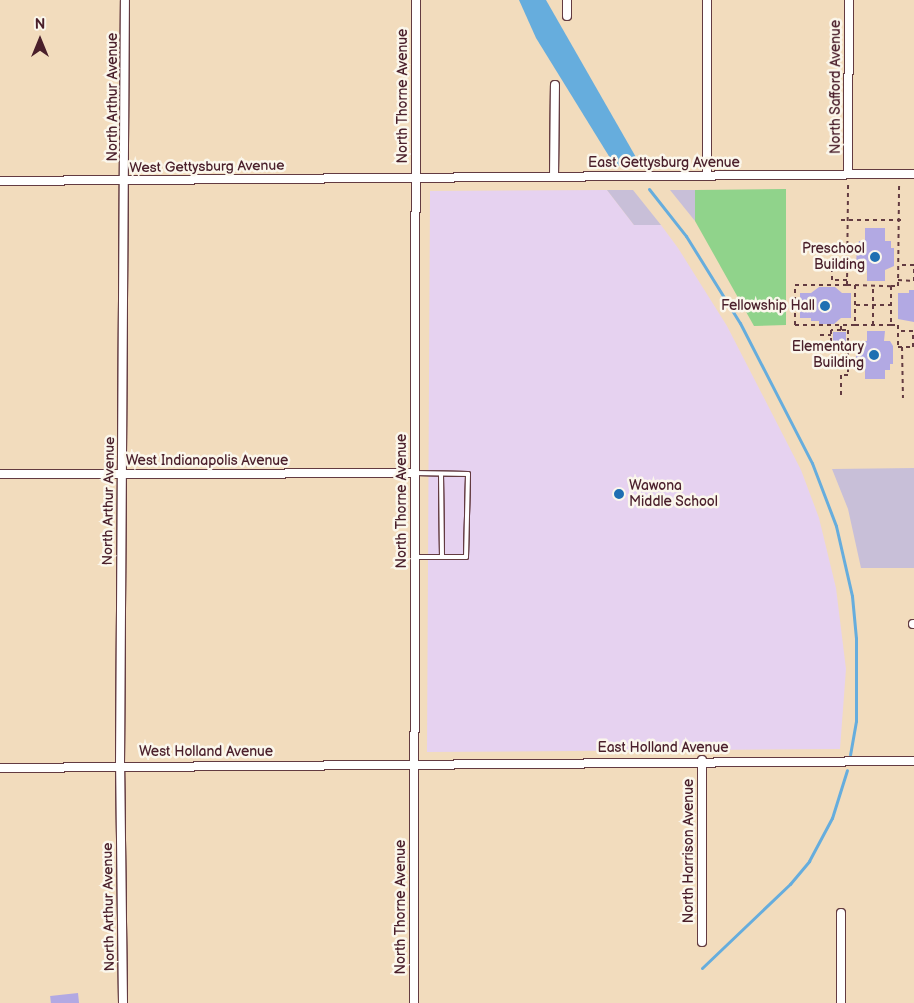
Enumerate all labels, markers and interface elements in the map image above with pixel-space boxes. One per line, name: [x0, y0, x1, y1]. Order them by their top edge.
north arrow: [15, 15, 65, 65]
text: N: [35, 16, 45, 33]
street label: North Safford Avenue: [828, 20, 844, 154]
street label: North Thorne Avenue: [395, 28, 411, 164]
street label: North Arthur Avenue: [105, 33, 121, 161]
street label: East Gettysburg Avenue: [588, 155, 740, 171]
street label: West Gettysburg Avenue: [129, 157, 285, 177]
place label: Preschool Building: [802, 241, 865, 274]
marker: Preschool Building: [869, 251, 881, 263]
place label: Fellowship Hall: [721, 298, 815, 314]
marker: Fellowship Hall: [819, 300, 831, 312]
place label: Elementary Building: [792, 339, 864, 372]
marker: Elementary Building: [868, 349, 880, 361]
street label: North Thorne Avenue: [394, 433, 410, 569]
street label: North Arthur Avenue: [99, 436, 119, 566]
street label: West Indianapolis Avenue: [126, 453, 288, 469]
place label: Wawona Middle School: [629, 478, 718, 511]
marker: Wawona Middle School: [613, 488, 625, 500]
street label: East Holland Avenue: [597, 740, 729, 756]
street label: West Holland Avenue: [139, 744, 273, 760]
street label: North Harrison Avenue: [681, 779, 697, 923]
street label: North Thorne Avenue: [393, 839, 409, 975]
street label: North Arthur Avenue: [99, 842, 119, 972]

